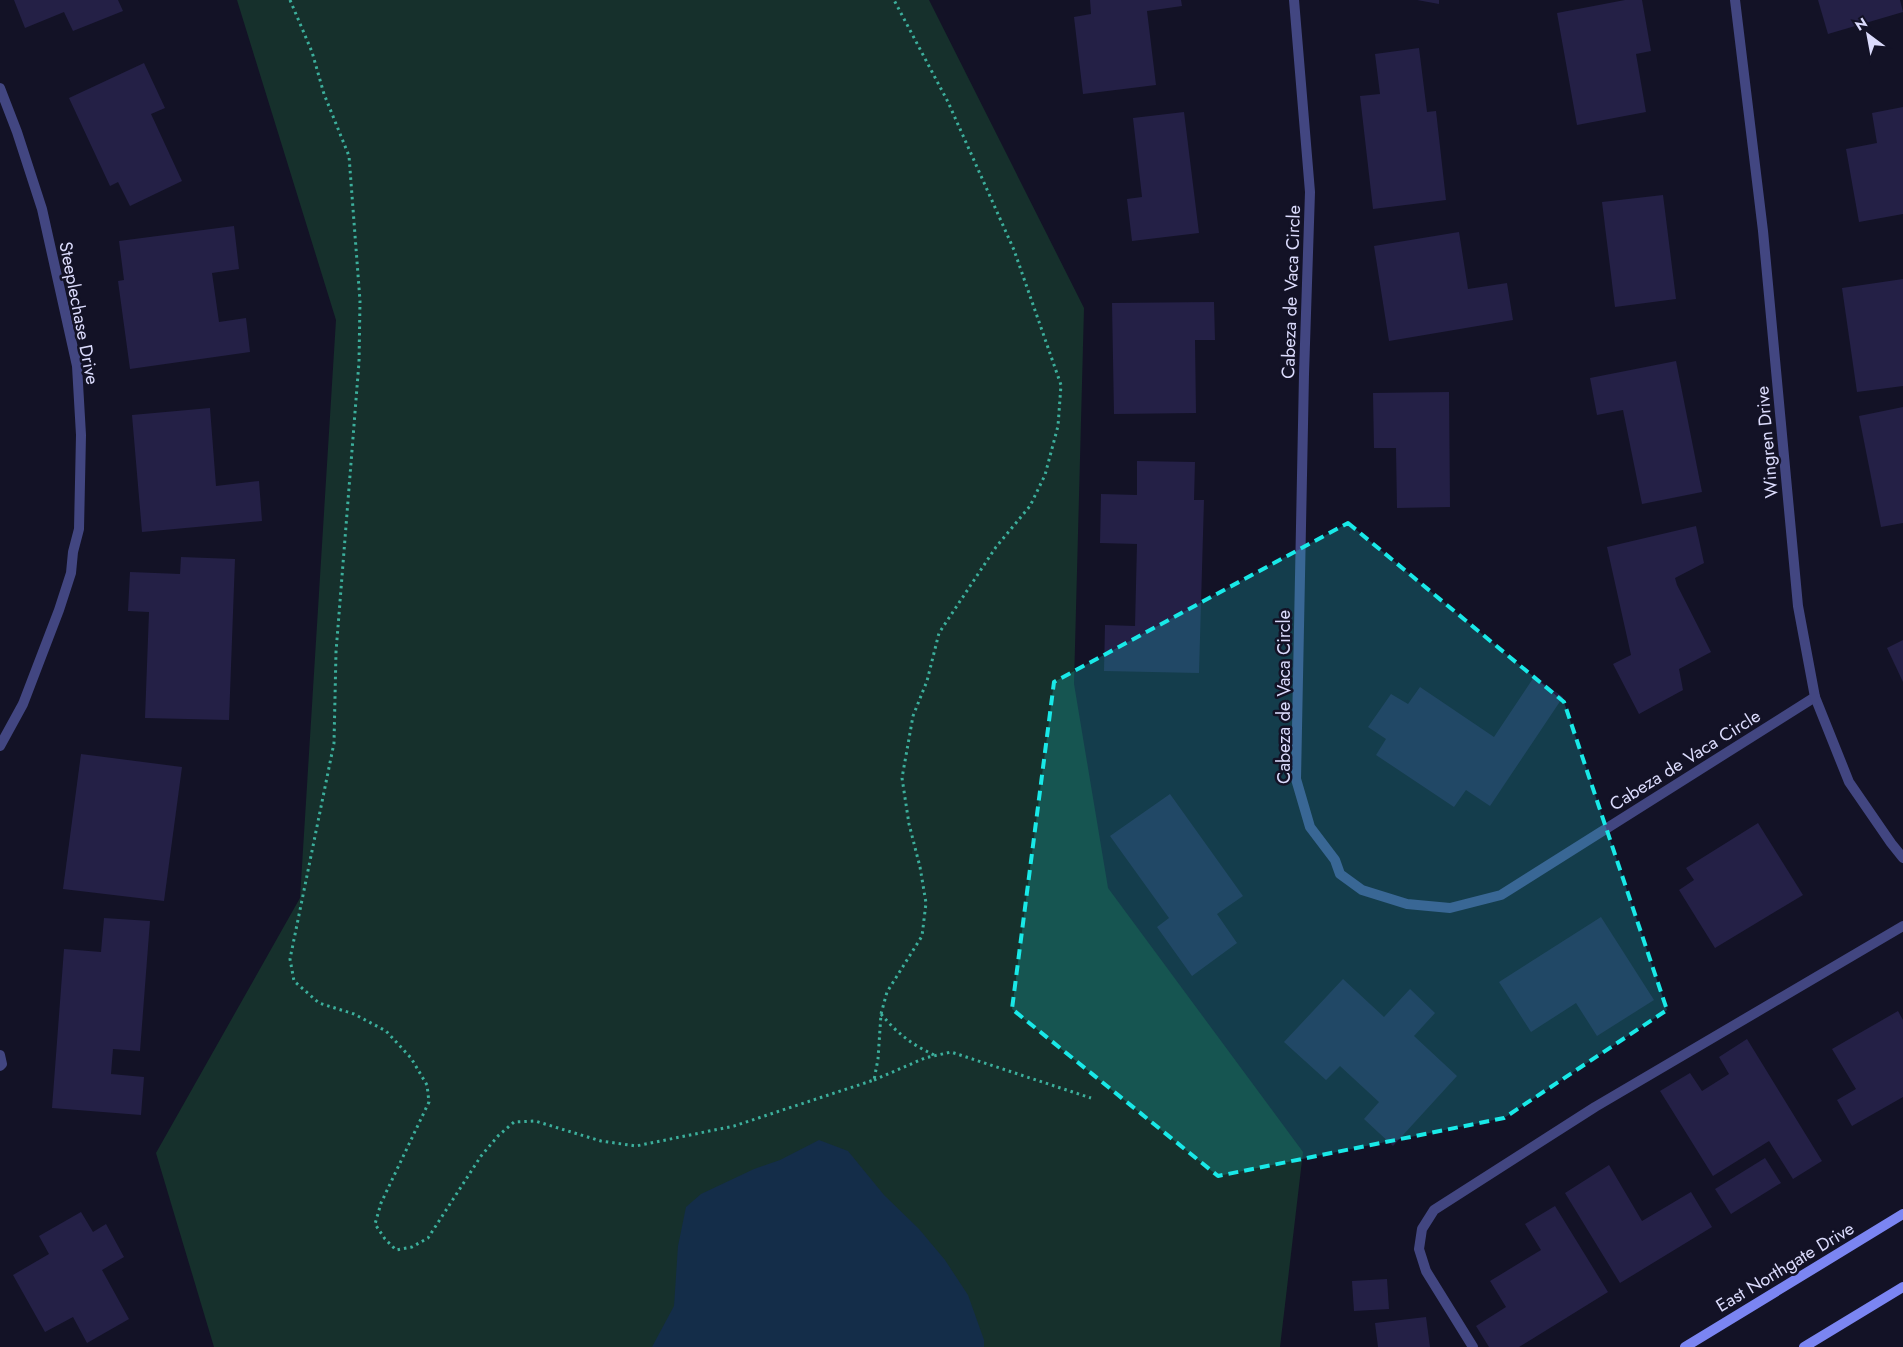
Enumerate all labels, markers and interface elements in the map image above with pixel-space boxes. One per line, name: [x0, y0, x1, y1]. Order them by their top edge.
north arrow: [1843, 10, 1893, 60]
text: N: [1851, 13, 1871, 35]
street label: Cabeza de Vaca Circle: [1275, 205, 1307, 379]
street label: Steeplechase Drive: [52, 239, 106, 387]
street label: Wingren Drive: [1749, 385, 1785, 499]
street label: Cabeza de Vaca Circle: [1271, 610, 1297, 784]
street label: Cabeza de Vaca Circle: [1604, 703, 1766, 817]
street label: East Northgate Drive: [1711, 1215, 1859, 1319]

